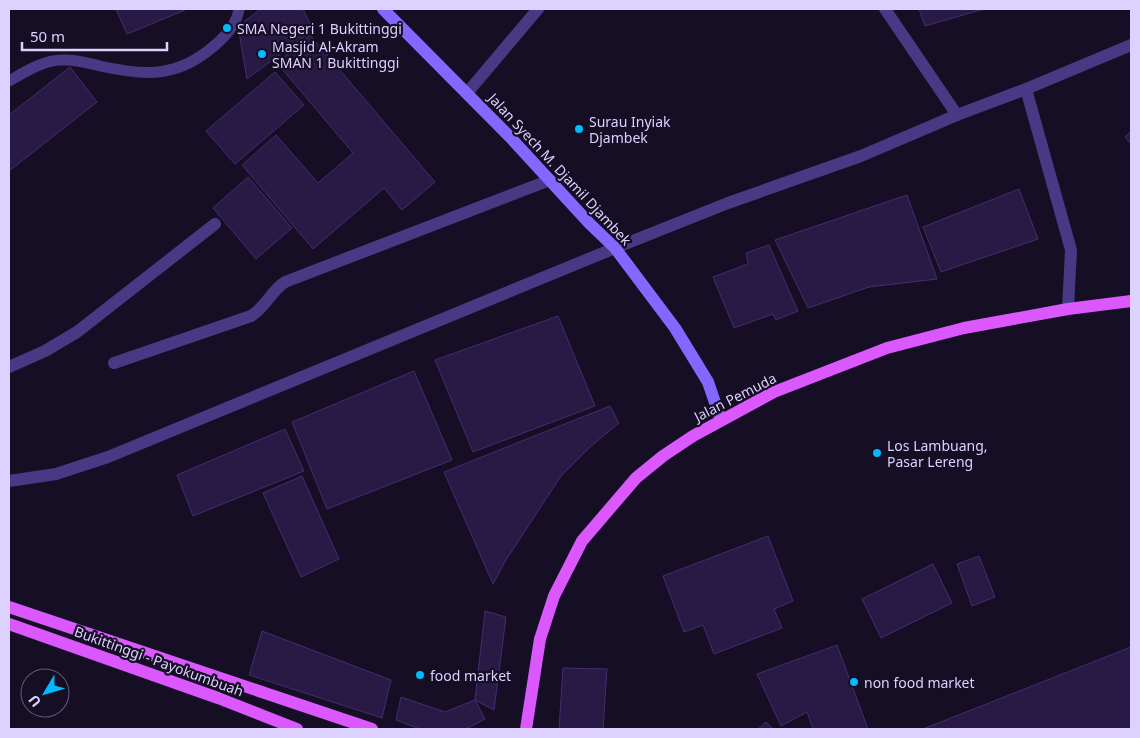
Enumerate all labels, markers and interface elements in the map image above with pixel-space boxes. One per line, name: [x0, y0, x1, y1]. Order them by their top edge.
place label: SMA Negeri 1 Bukittinggi: [237, 19, 402, 38]
scale bar: [22, 20, 168, 52]
marker: SMA Negeri 1 Bukittinggi: [221, 22, 233, 34]
text: 50 m: [30, 26, 65, 46]
place label: Masjid Al-Akram SMAN 1 Bukittinggi: [272, 37, 399, 72]
marker: Masjid Al-Akram SMAN 1 Bukittinggi: [256, 48, 268, 60]
street label: Jalan Syech M. Djamil Djambek: [483, 87, 636, 250]
place label: Surau Inyiak Djambek: [589, 112, 671, 147]
marker: Surau Inyiak Djambek: [573, 123, 585, 135]
street label: Jalan Pemuda: [689, 368, 779, 427]
place label: Los Lambuang, Pasar Lereng: [887, 436, 988, 471]
marker: Los Lambuang, Pasar Lereng: [871, 447, 883, 459]
street label: Bukittinggi - Payokumbuah: [72, 622, 246, 700]
place label: food market: [430, 666, 511, 685]
north arrow: [20, 668, 70, 718]
marker: food market: [414, 669, 426, 681]
place label: non food market: [864, 673, 975, 692]
marker: non food market: [848, 676, 860, 688]
text: U: [24, 691, 45, 711]

